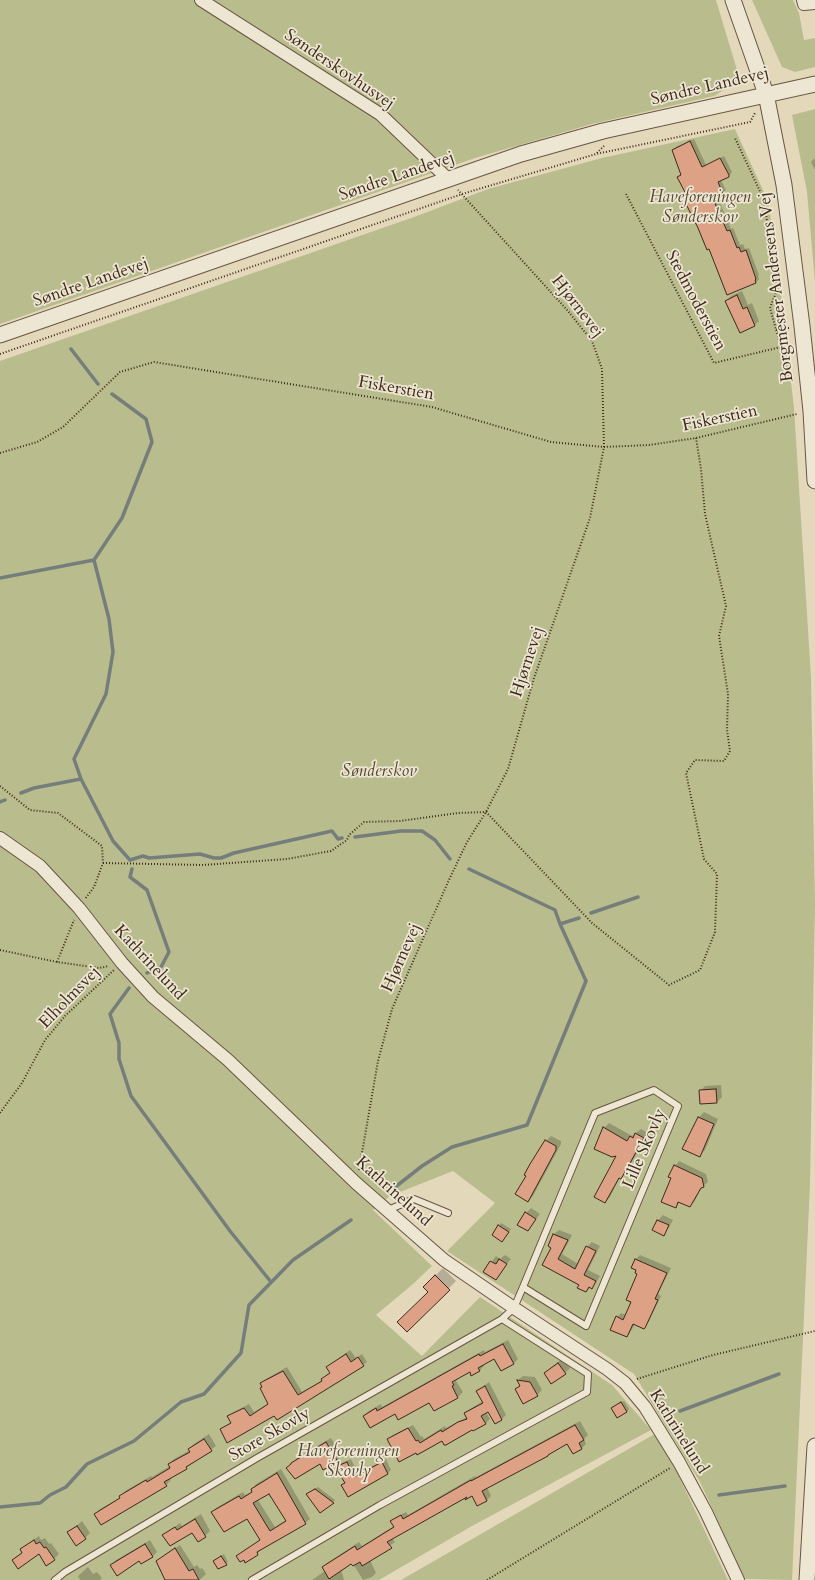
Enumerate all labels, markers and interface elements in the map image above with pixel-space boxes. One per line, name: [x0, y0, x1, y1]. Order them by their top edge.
street label: Sønderskovhusvej: [280, 26, 398, 114]
street label: Søndre Landevej: [649, 64, 771, 110]
street label: Søndre Landevej: [337, 148, 457, 206]
park label: Haveforeningen Sønderskov: [649, 188, 751, 228]
street label: Borgmester Andersens Vej: [755, 191, 799, 383]
street label: Stedmoderstien: [660, 247, 730, 355]
street label: Søndre Landevej: [31, 254, 151, 312]
street label: Hjørnevej: [546, 272, 608, 342]
street label: Fiskerstien: [357, 372, 435, 406]
street label: Fiskerstien: [681, 401, 759, 437]
street label: Hjørnevej: [507, 624, 549, 700]
park label: Sønderskov: [341, 762, 417, 782]
street label: Hjørnevej: [378, 920, 426, 996]
street label: Kathrinelund: [109, 921, 189, 1005]
street label: Elholmsvej: [35, 963, 105, 1033]
street label: Lille Skovly: [619, 1106, 671, 1192]
street label: Kathrinelund: [351, 1152, 435, 1232]
street label: Kathrinelund: [644, 1386, 712, 1478]
street label: Store Skovly: [226, 1404, 314, 1466]
park label: Haveforeningen Skovly: [297, 1442, 399, 1482]

